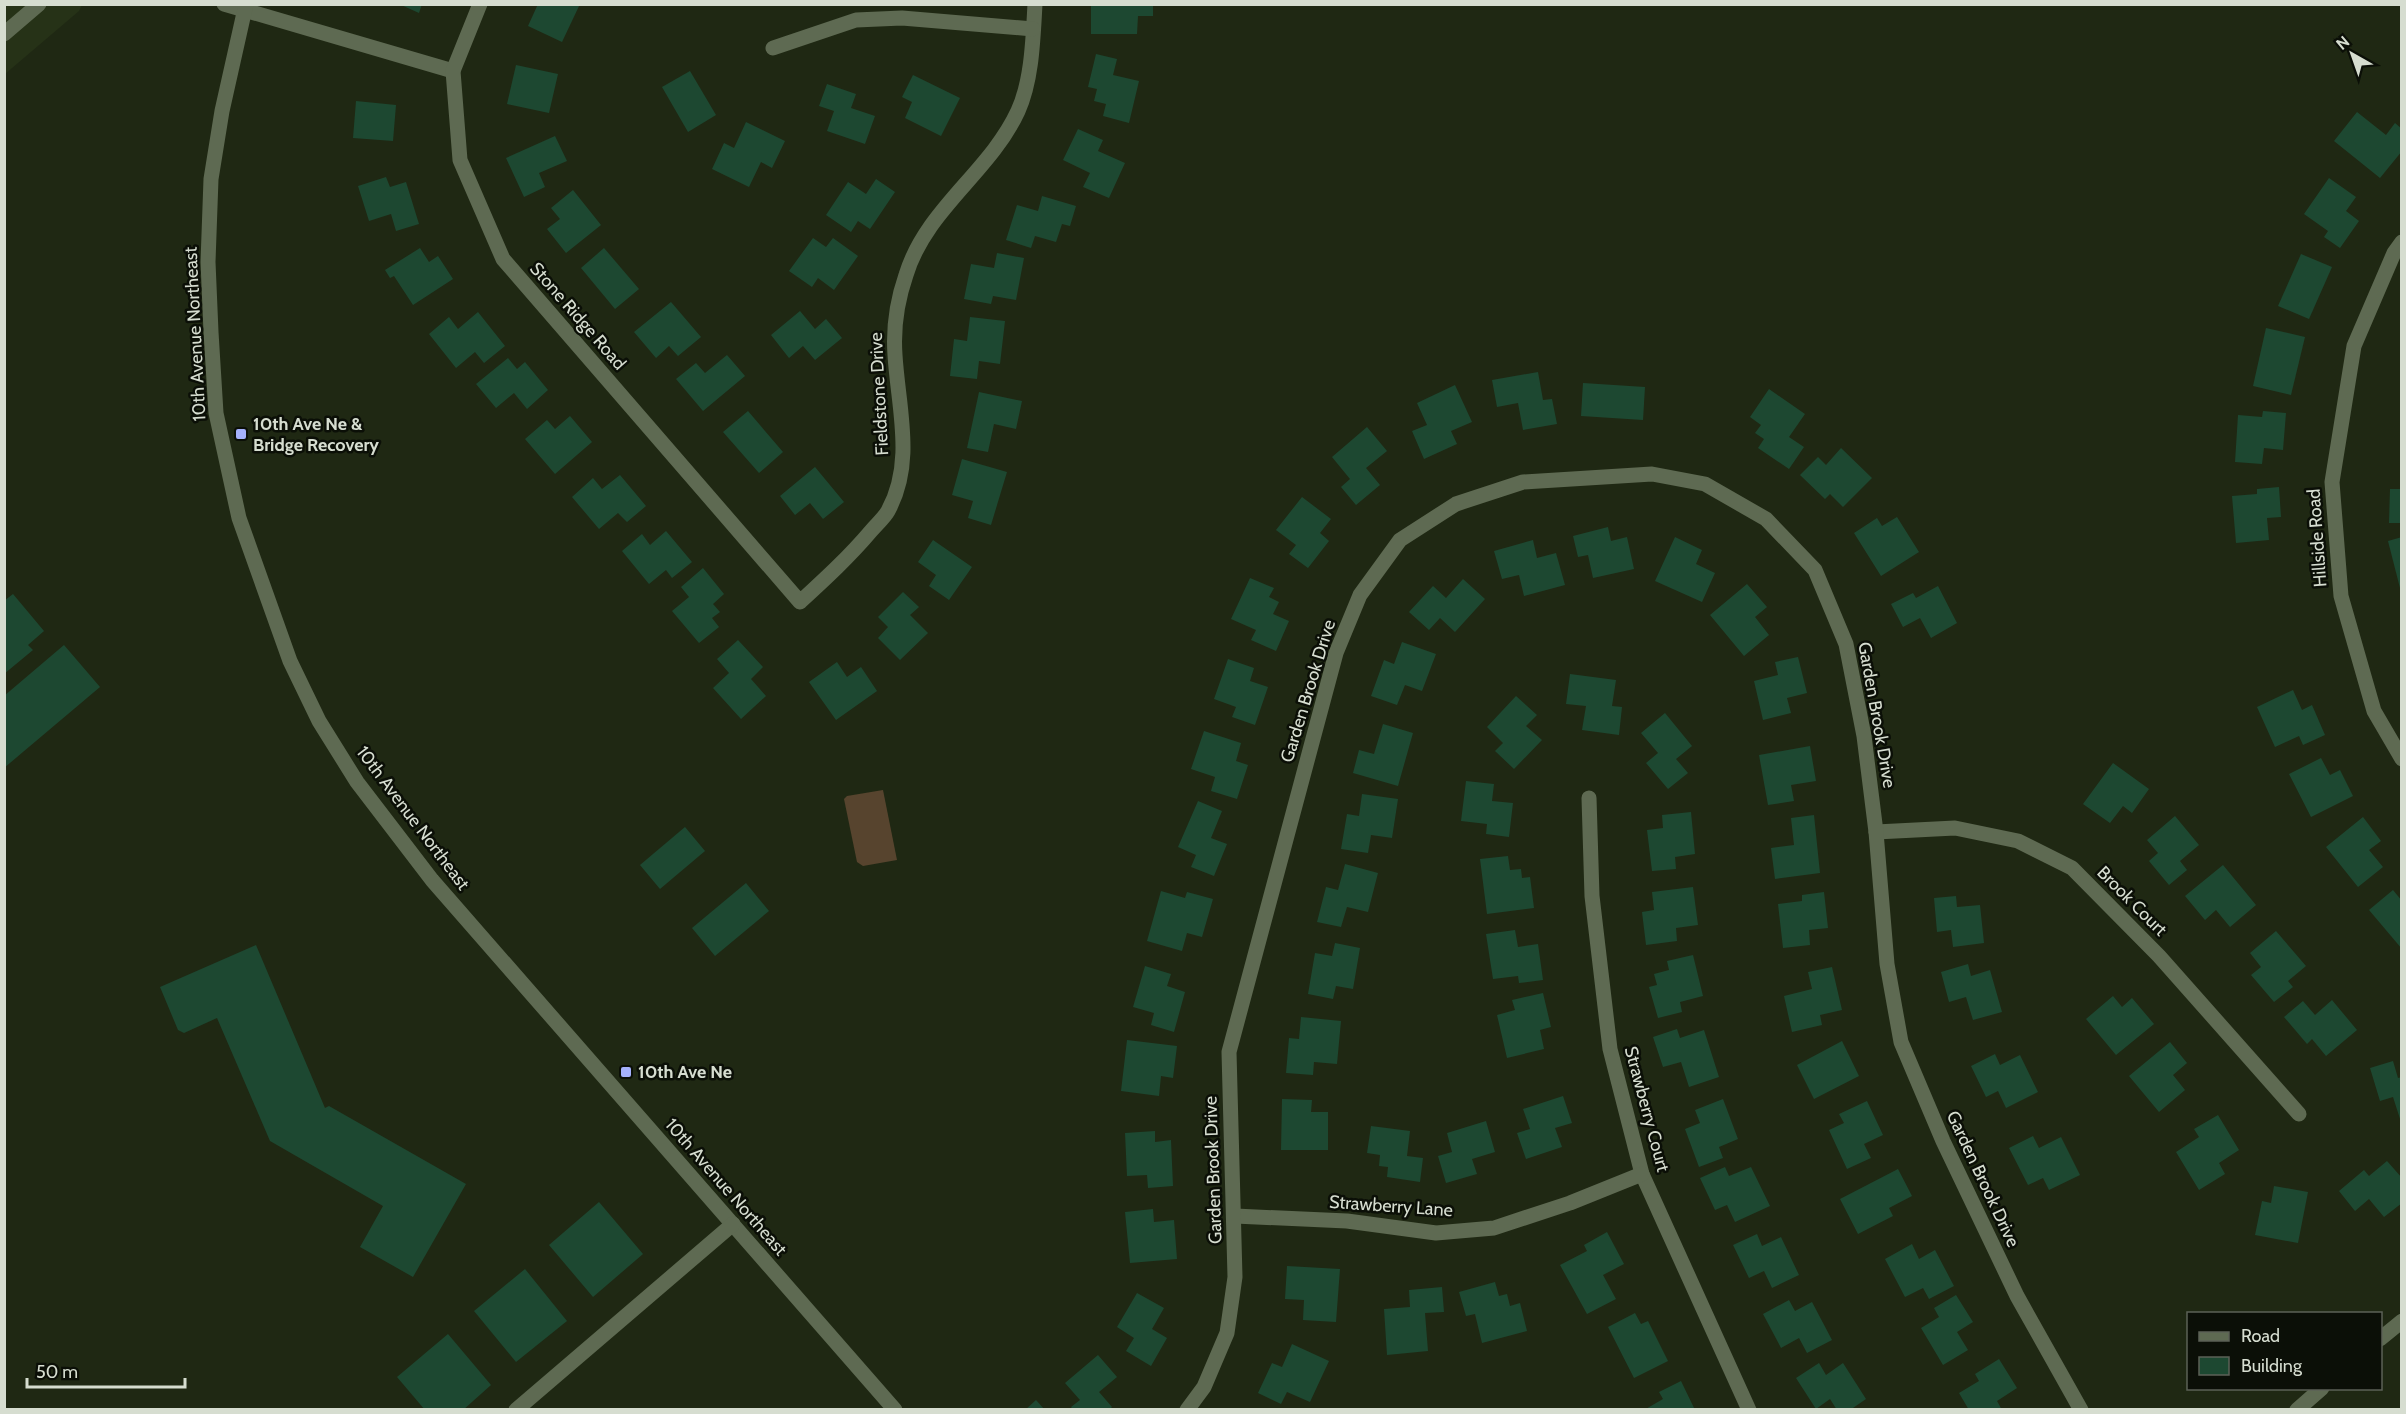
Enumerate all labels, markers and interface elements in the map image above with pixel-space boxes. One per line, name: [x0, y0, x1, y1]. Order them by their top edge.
north arrow: [2322, 24, 2382, 84]
text: N: [2332, 32, 2353, 54]
street label: 10th Avenue Northeast: [179, 246, 211, 422]
street label: Stone Ridge Road: [525, 258, 631, 374]
street label: Fieldstone Drive: [865, 332, 893, 456]
place label: 10th Ave Ne & Bridge Recovery: [253, 413, 379, 456]
marker: 10th Ave Ne & Bridge Recovery: [234, 427, 248, 441]
street label: Hillside Road: [2303, 488, 2331, 588]
street label: Garden Brook Drive: [1276, 617, 1340, 765]
street label: Garden Brook Drive: [1853, 640, 1901, 790]
street label: 10th Avenue Northeast: [352, 742, 474, 894]
street label: Brook Court: [2092, 861, 2172, 941]
street label: Strawberry Court: [1620, 1044, 1674, 1174]
place label: 10th Ave Ne: [638, 1061, 732, 1083]
marker: 10th Ave Ne: [619, 1065, 633, 1079]
street label: Garden Brook Drive: [1199, 1096, 1227, 1244]
street label: Garden Brook Drive: [1942, 1107, 2024, 1251]
street label: 10th Avenue Northeast: [660, 1114, 792, 1260]
street label: Strawberry Lane: [1328, 1191, 1454, 1221]
legend: [2187, 1312, 2382, 1390]
text: Road: [2241, 1325, 2280, 1347]
scale bar: [27, 1351, 184, 1389]
text: Building: [2241, 1355, 2303, 1377]
text: 50 m: [36, 1361, 78, 1383]

